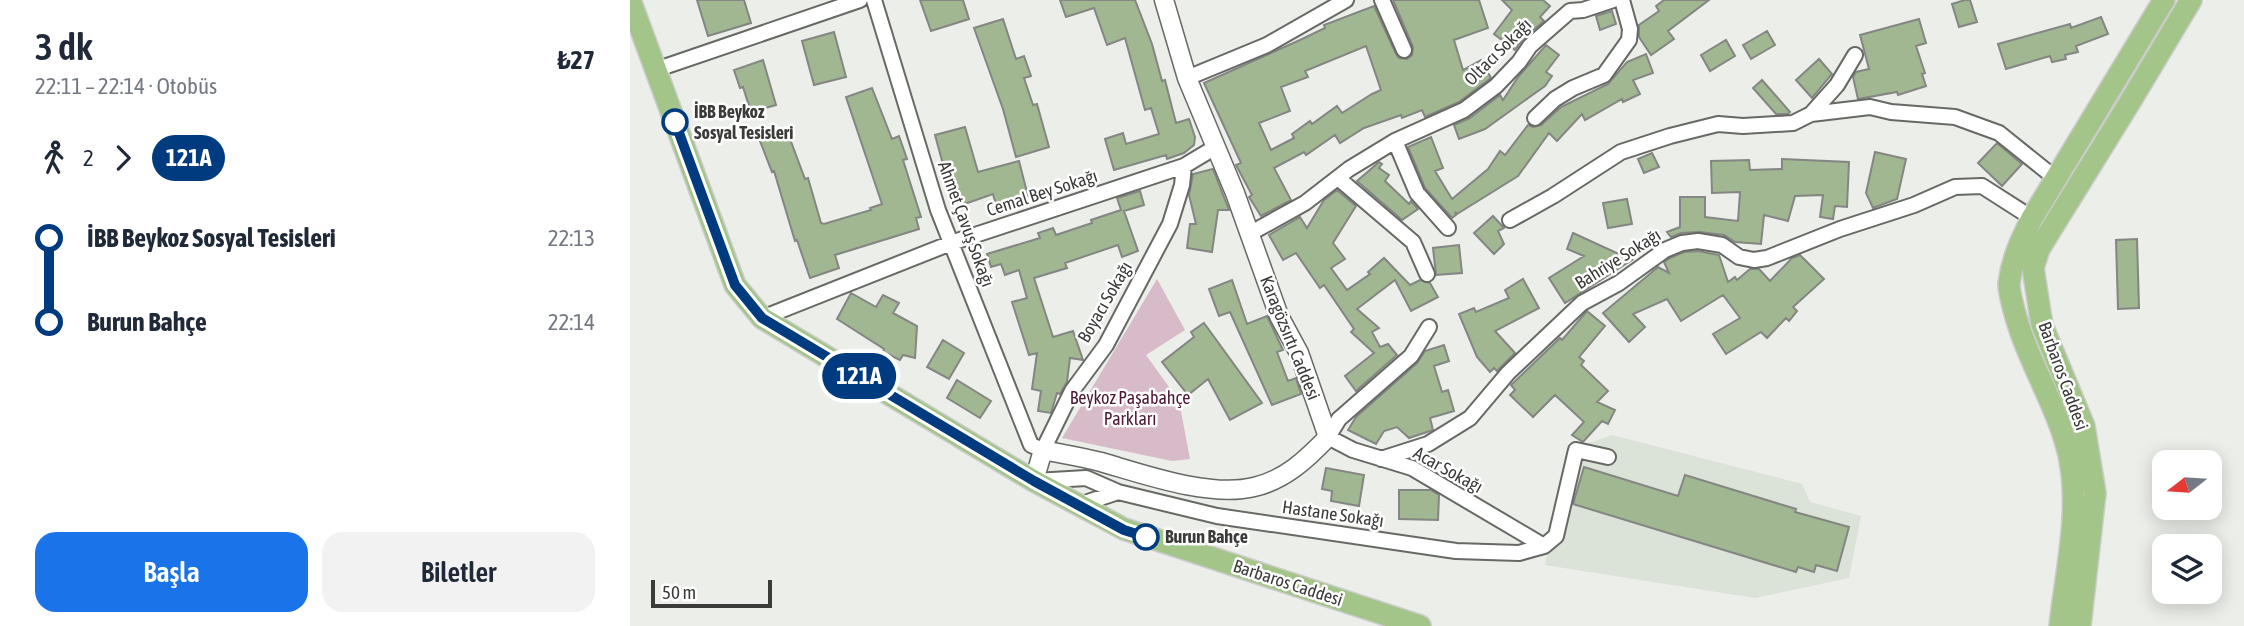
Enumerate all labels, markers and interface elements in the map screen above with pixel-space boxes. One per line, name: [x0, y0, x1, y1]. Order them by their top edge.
street label: Oltacı Sokağı: [1460, 14, 1536, 90]
text: 3 dk: [35, 25, 93, 68]
text: ₺27: [558, 45, 595, 75]
text: 22:11 – 22:14 · Otobüs: [35, 73, 217, 99]
place label: İBB Beykoz Sosyal Tesisleri: [694, 101, 793, 143]
marker: İBB Beykoz Sosyal Tesisleri: [662, 109, 688, 135]
icon: walk: [35, 139, 73, 177]
icon: forward: [104, 139, 142, 177]
text: 121A: [166, 144, 211, 171]
text: 2: [83, 145, 94, 171]
street label: Ahmet Çavuş Sokağı: [934, 158, 999, 289]
street label: Cemal Bey Sokağı: [984, 165, 1100, 220]
text: İBB Beykoz Sosyal Tesisleri: [87, 223, 336, 253]
street label: Bahriye Sokağı: [1571, 224, 1664, 293]
text: 22:13: [548, 225, 595, 251]
street label: Boyacı Sokağı: [1073, 258, 1136, 346]
street label: Karagözsırtı Caddesi: [1256, 273, 1325, 403]
text: Burun Bahçe: [87, 307, 207, 337]
text: 22:14: [548, 309, 595, 335]
street label: Barbaros Caddesi: [2034, 319, 2093, 433]
line badge: 121A: [810, 353, 908, 399]
text: 121A: [836, 362, 882, 389]
park label: Beykoz Paşabahçe Parkları: [1070, 387, 1190, 429]
street label: Acar Sokağı: [1410, 442, 1486, 497]
north arrow: [2152, 450, 2222, 520]
map controls: [2152, 450, 2222, 604]
street label: Hastane Sokağı: [1281, 496, 1385, 531]
marker: Burun Bahçe: [1133, 524, 1159, 550]
place label: Burun Bahçe: [1165, 526, 1248, 547]
button: Başla: [35, 532, 308, 612]
button: Biletler: [322, 532, 595, 612]
button: layers: [2152, 534, 2222, 604]
street label: Barbaros Caddesi: [1231, 555, 1346, 610]
scale bar: [651, 577, 772, 609]
text: 50 m: [662, 581, 696, 603]

